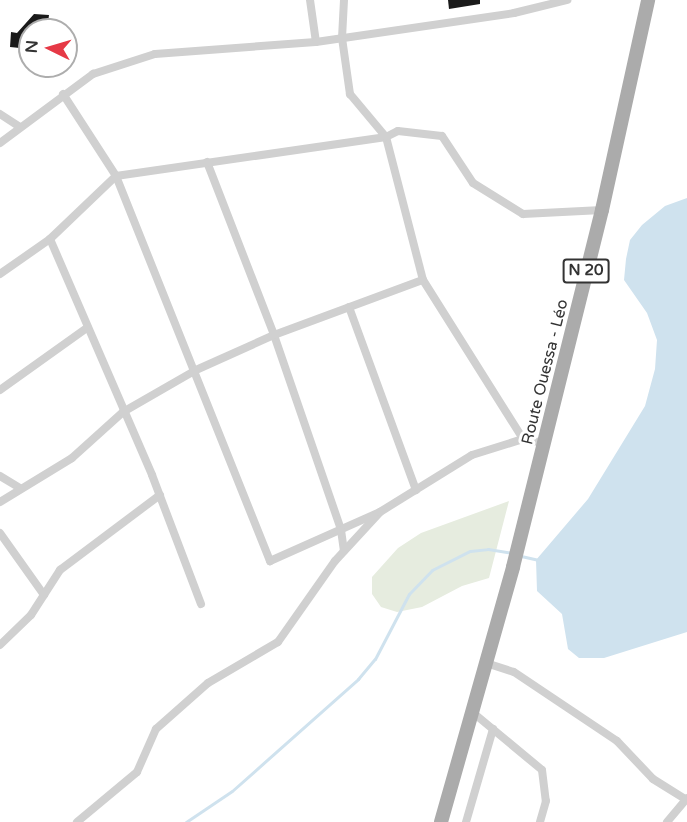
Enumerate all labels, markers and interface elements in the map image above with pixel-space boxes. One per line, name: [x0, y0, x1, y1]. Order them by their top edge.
north arrow: [18, 18, 78, 78]
text: N: [22, 39, 43, 54]
road number: N 20: [562, 259, 610, 283]
street label: Route Ouessa - Léo: [518, 297, 572, 447]

